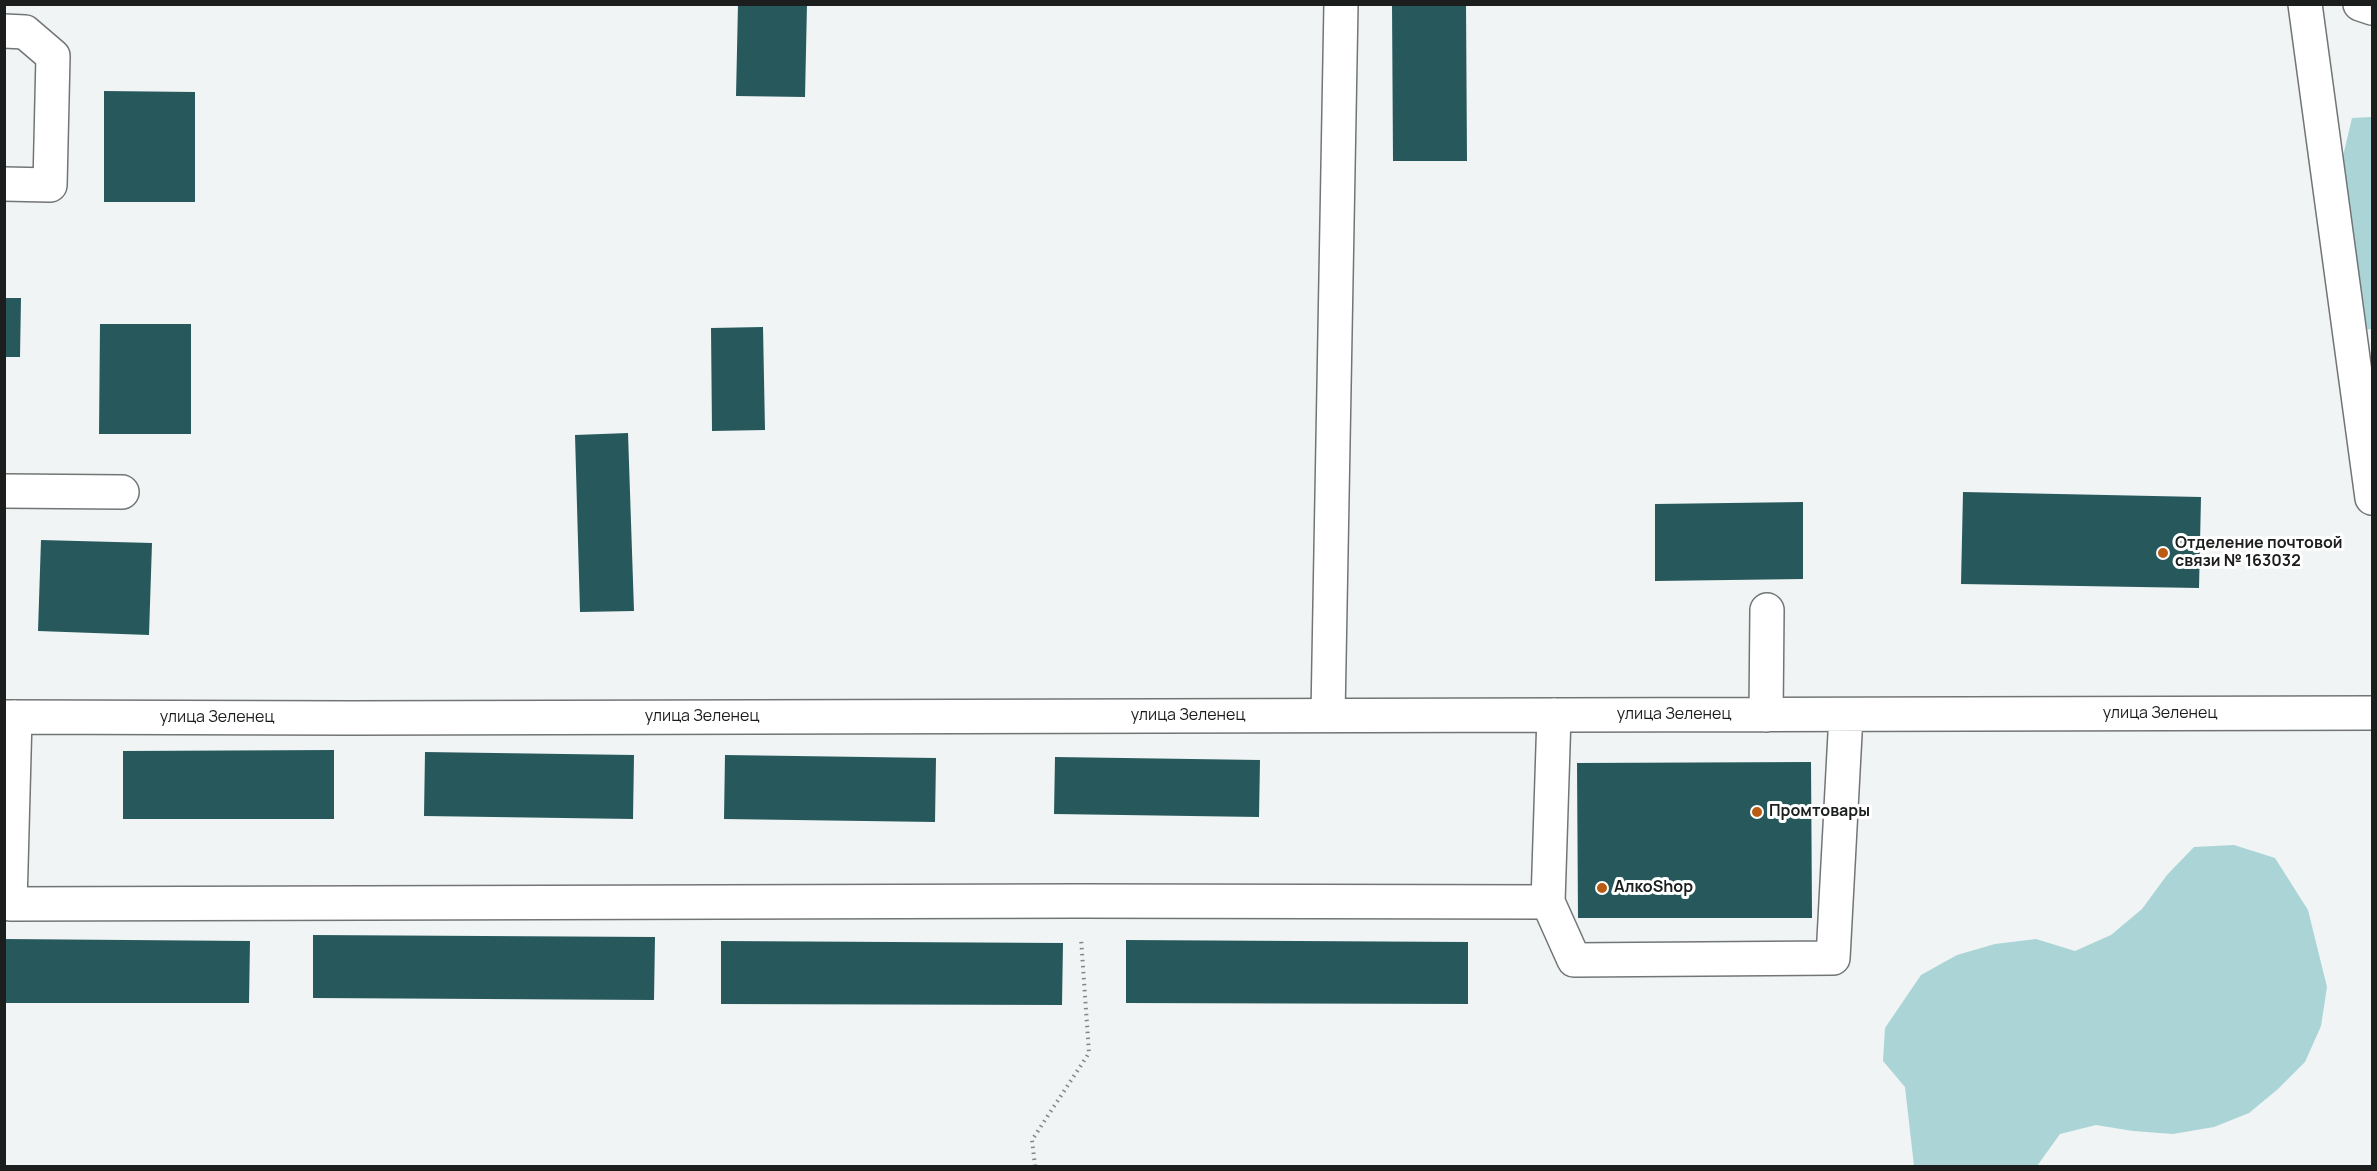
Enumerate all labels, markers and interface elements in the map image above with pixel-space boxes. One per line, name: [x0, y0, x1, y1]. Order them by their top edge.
place label: Отделение почтовой связи № 163032: [2175, 534, 2343, 572]
marker: Отделение почтовой связи № 163032: [2156, 546, 2170, 560]
street label: улица Зеленец: [2103, 704, 2217, 724]
street label: улица Зеленец: [1617, 705, 1731, 725]
street label: улица Зеленец: [1131, 706, 1245, 726]
street label: улица Зеленец: [645, 707, 759, 727]
street label: улица Зеленец: [160, 708, 274, 728]
place label: Промтовары: [1769, 802, 1870, 822]
marker: Промтовары: [1750, 805, 1764, 819]
place label: АлкоShop: [1614, 878, 1693, 898]
marker: АлкоShop: [1595, 881, 1609, 895]

